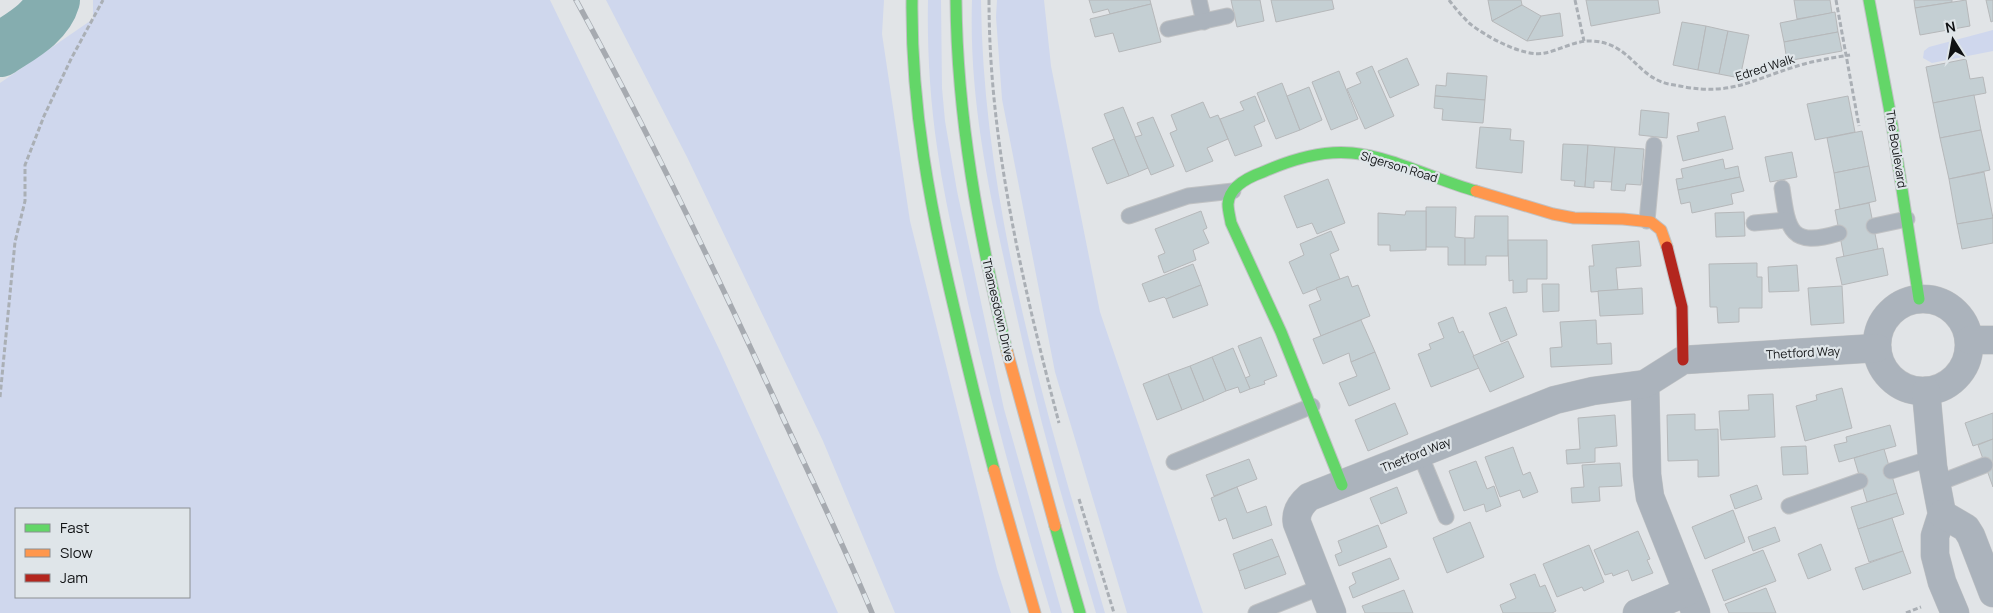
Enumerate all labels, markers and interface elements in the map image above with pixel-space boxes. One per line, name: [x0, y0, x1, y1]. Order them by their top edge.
north arrow: [1928, 15, 1978, 65]
text: N: [1944, 16, 1957, 37]
street label: Edred Walk: [1733, 50, 1797, 85]
street label: The Boulevard: [1882, 109, 1911, 189]
street label: Sigerson Road: [1359, 147, 1440, 186]
street label: Thamesdown Drive: [978, 257, 1019, 363]
street label: Thetford Way: [1765, 342, 1841, 363]
street label: Thetford Way: [1378, 432, 1454, 476]
legend: [15, 508, 190, 598]
text: Fast: [60, 517, 89, 538]
text: Slow: [60, 542, 93, 563]
text: Jam: [60, 567, 88, 588]

